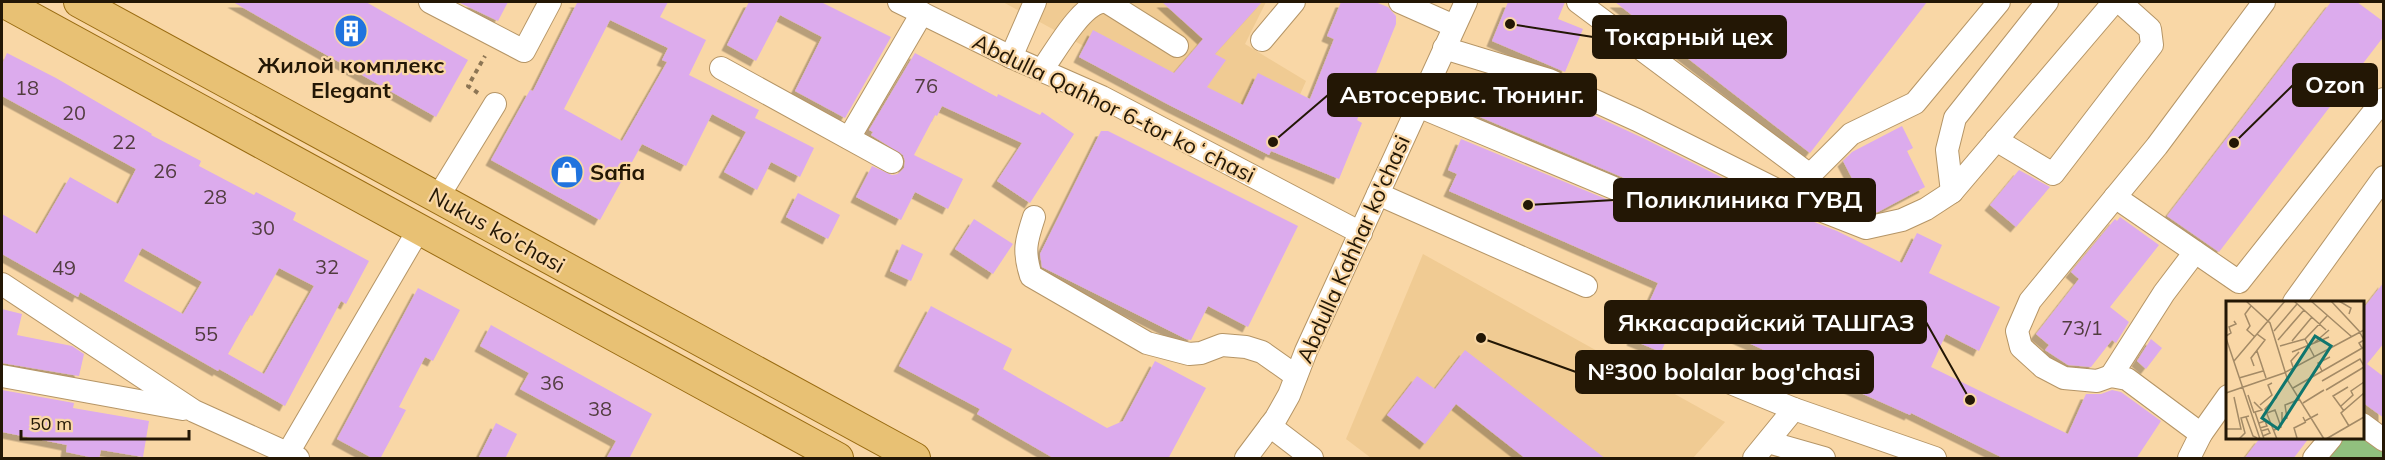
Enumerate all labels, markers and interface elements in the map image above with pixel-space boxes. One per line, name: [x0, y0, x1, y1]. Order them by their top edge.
building icon: Жилой комплекс Elegant: [333, 13, 369, 49]
callout: Токарный цех: [1593, 16, 1786, 58]
text: Токарный цех: [1605, 21, 1774, 51]
street label: Abdulla Qahhor 6-tor koʻchasi: [968, 27, 1260, 189]
place label: Жилой комплекс Elegant: [257, 51, 445, 104]
callout: Ozon: [2293, 64, 2377, 106]
text: Ozon: [2305, 69, 2365, 99]
house number: 76: [914, 73, 938, 98]
callout: Автосервис. Тюнинг.: [1328, 74, 1596, 116]
house number: 18: [15, 75, 39, 100]
text: Автосервис. Тюнинг.: [1340, 79, 1584, 109]
house number: 20: [62, 100, 86, 125]
house number: 22: [112, 129, 136, 154]
street label: Abdulla Kahhar ko'chasi: [1290, 131, 1416, 367]
shop icon: Safia: [549, 154, 585, 190]
house number: 26: [153, 158, 177, 183]
place label: Safia: [590, 158, 645, 186]
callout: Поликлиника ГУВД: [1614, 179, 1875, 221]
street label: Nukus ko'chasi: [424, 181, 570, 279]
house number: 28: [203, 184, 227, 209]
text: Поликлиника ГУВД: [1626, 184, 1863, 214]
house number: 30: [251, 215, 275, 240]
house number: 32: [315, 254, 339, 279]
house number: 49: [52, 255, 76, 280]
callout: Яккасарайский ТАШГАЗ: [1605, 301, 1926, 343]
inset map: [2226, 301, 2364, 439]
text: Яккасарайский ТАШГАЗ: [1618, 307, 1914, 337]
house number: 73/1: [2061, 315, 2103, 340]
house number: 55: [194, 321, 218, 346]
callout: №300 bolalar bog'chasi: [1576, 351, 1873, 393]
text: №300 bolalar bog'chasi: [1587, 356, 1861, 386]
house number: 36: [540, 370, 564, 395]
house number: 38: [588, 396, 612, 421]
scale bar: [21, 403, 189, 441]
text: 50 m: [30, 412, 72, 435]

